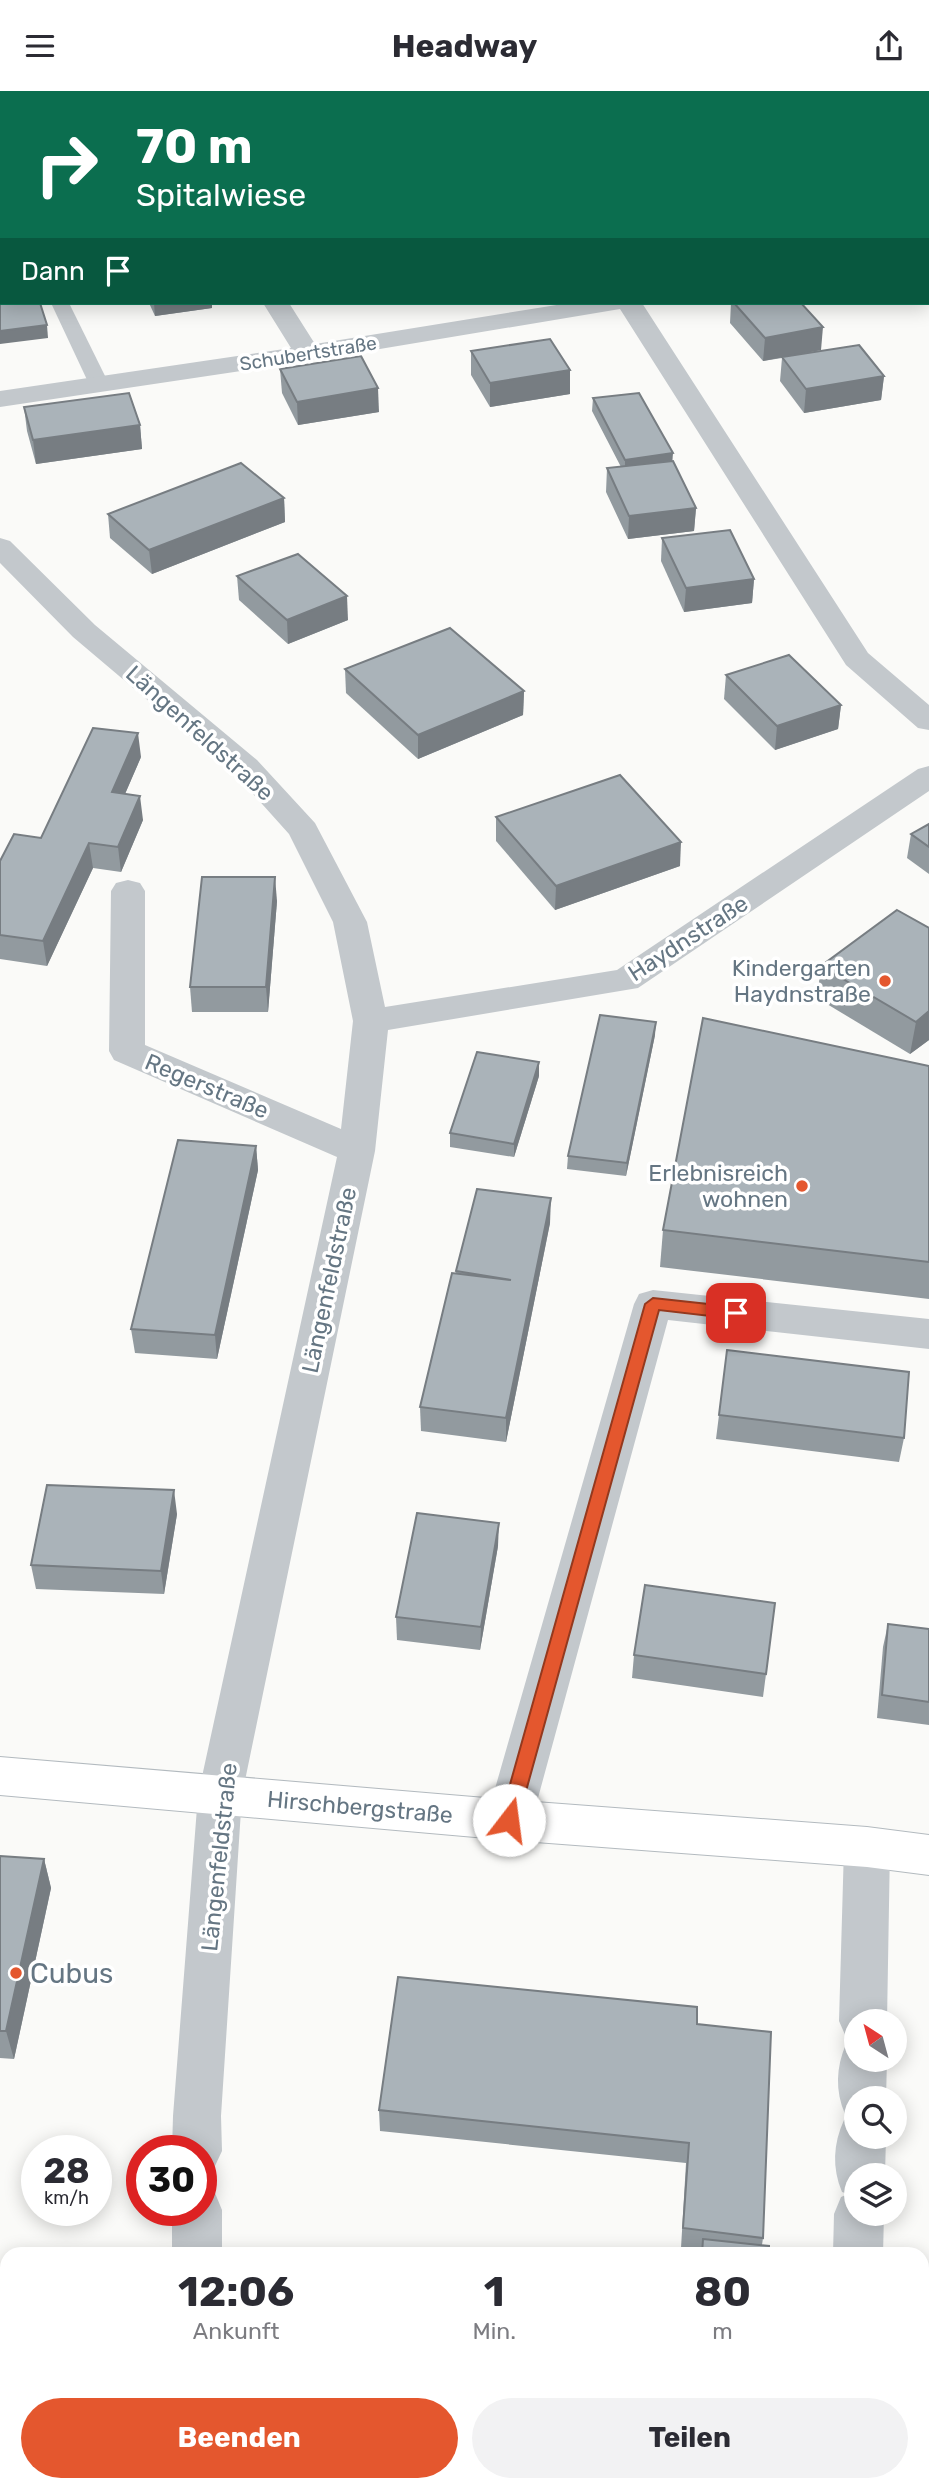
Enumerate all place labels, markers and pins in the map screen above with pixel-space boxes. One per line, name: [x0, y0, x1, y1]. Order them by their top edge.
place label: Kindergarten Haydnstraße: [732, 954, 871, 1008]
marker: Kindergarten Haydnstraße: [877, 973, 893, 989]
place label: Erlebnisreich wohnen: [648, 1159, 788, 1213]
marker: Erlebnisreich wohnen: [794, 1178, 810, 1194]
pin: [706, 1283, 766, 1343]
place label: Cubus: [30, 1957, 113, 1990]
marker: Cubus: [8, 1965, 24, 1981]

